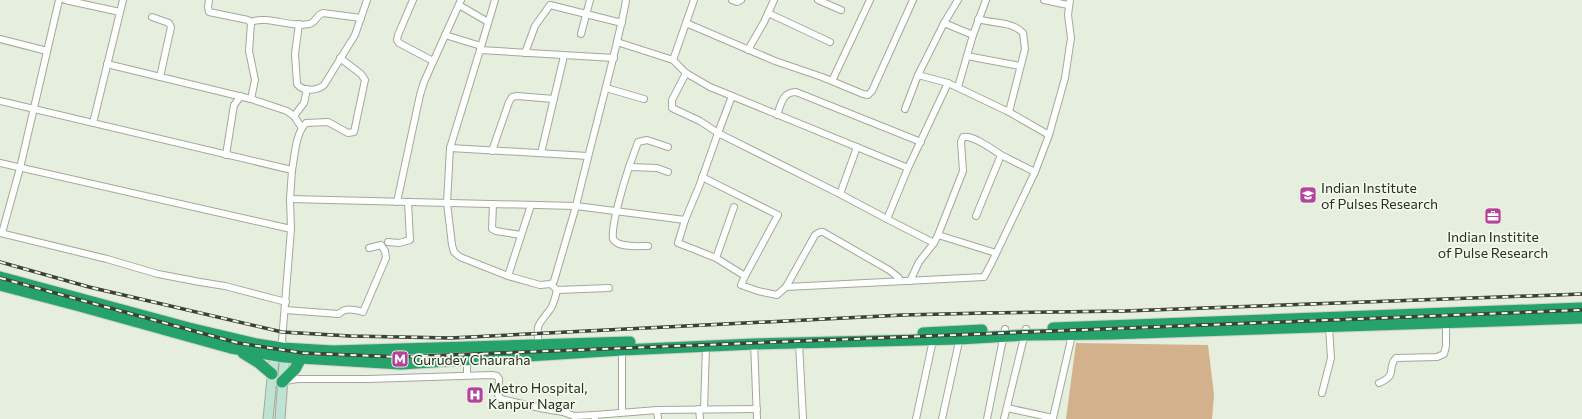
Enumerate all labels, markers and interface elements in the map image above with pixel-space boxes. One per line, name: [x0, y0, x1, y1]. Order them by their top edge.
place label: Indian Institute of Pulses Research: [1321, 179, 1438, 212]
school or university icon: Indian Institute of Pulses Research: [1298, 185, 1318, 205]
office icon: Indian Institite of Pulse Research: [1483, 206, 1503, 226]
place label: Indian Institite of Pulse Research: [1438, 228, 1548, 261]
metro station icon: Gurudev Chauraha: [390, 349, 410, 369]
place label: Gurudev Chauraha: [413, 351, 531, 368]
place label: Metro Hospital, Kanpur Nagar: [488, 379, 588, 412]
hospital icon: Metro Hospital, Kanpur Nagar: [465, 385, 485, 405]

